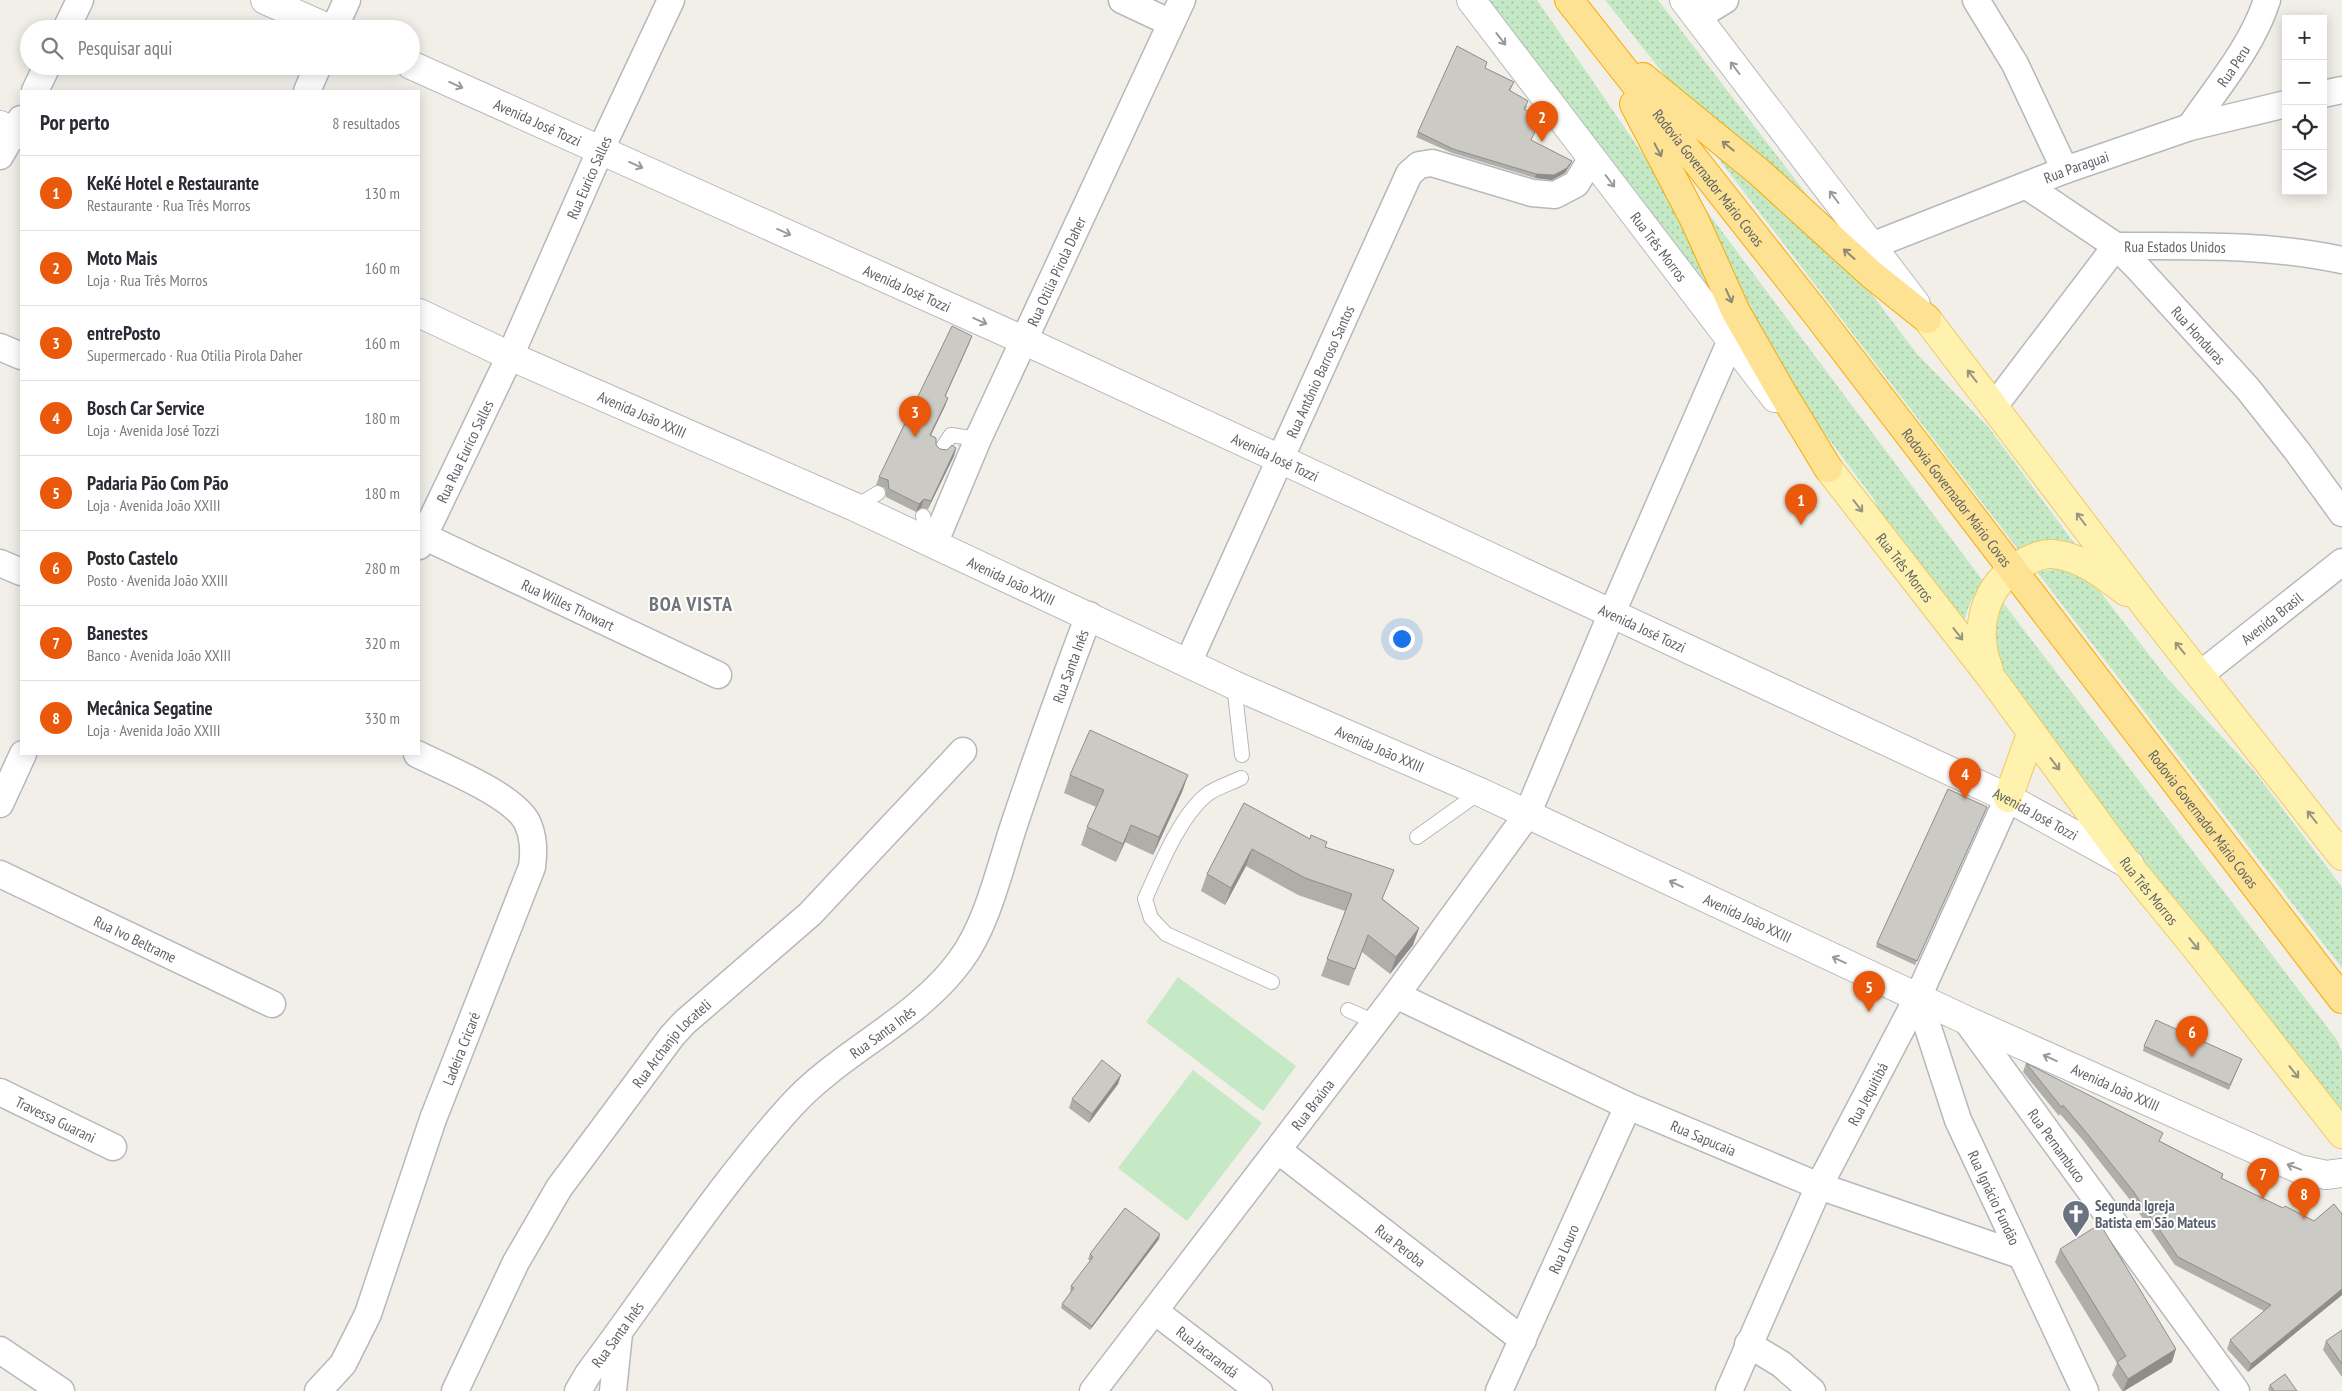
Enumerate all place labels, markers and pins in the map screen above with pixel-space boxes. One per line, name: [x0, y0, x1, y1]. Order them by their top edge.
pin: 2: [1526, 101, 1558, 142]
pin: 3: [899, 396, 931, 437]
pin: 1: [1785, 484, 1817, 525]
pin: 4: [1949, 758, 1981, 799]
pin: 5: [1853, 971, 1885, 1012]
pin: 6: [2176, 1016, 2208, 1057]
pin: 7: [2247, 1158, 2279, 1199]
pin: 8: [2288, 1178, 2320, 1219]
place label: Segunda Igreja Batista em São Mateus: [2095, 1196, 2216, 1232]
church icon: Segunda Igreja Batista em São Mateus: [2061, 1199, 2091, 1238]

